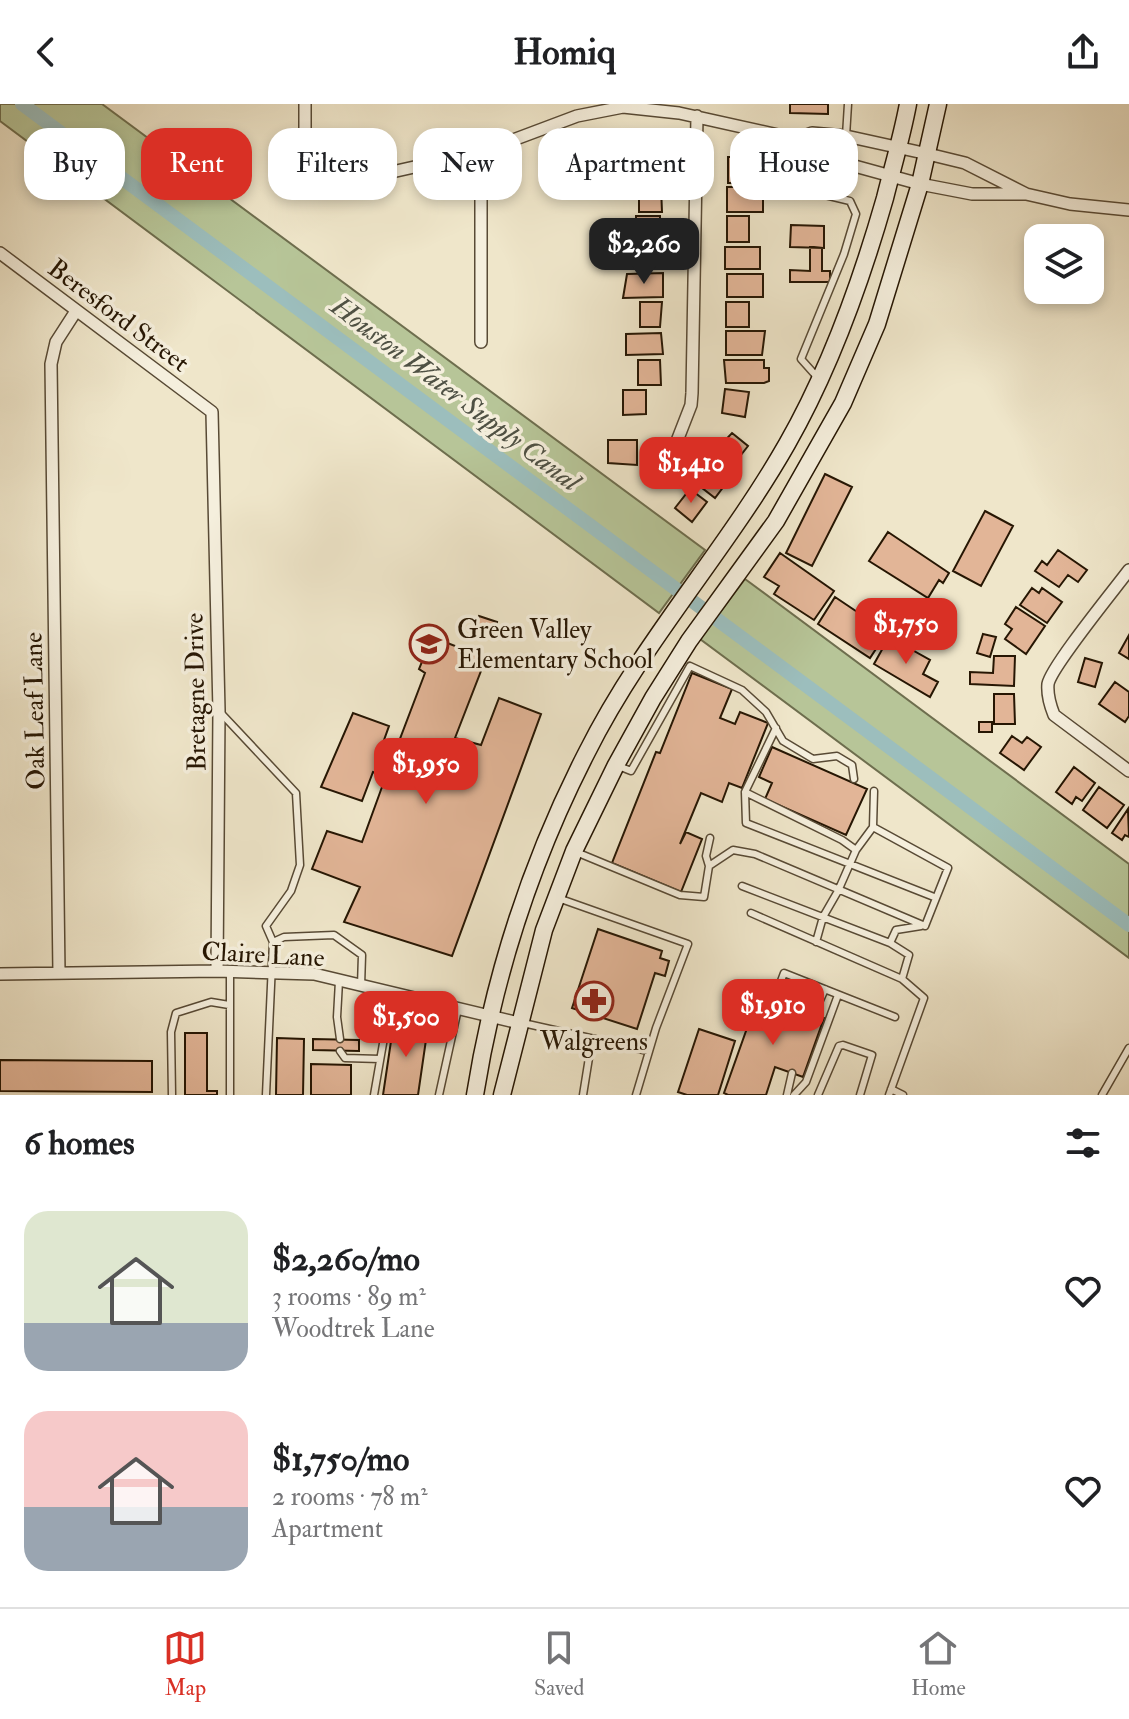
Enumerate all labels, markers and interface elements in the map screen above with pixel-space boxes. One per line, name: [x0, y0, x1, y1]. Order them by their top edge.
icon: back: [24, 30, 68, 74]
text: Homiq: [513, 30, 616, 75]
icon: share: [1061, 30, 1105, 74]
chip: Buy: [24, 128, 125, 200]
chip: Rent: [141, 128, 252, 200]
chip: Filters: [268, 128, 397, 200]
chip: New: [413, 128, 522, 200]
chip: Apartment: [538, 128, 714, 200]
chip: House: [730, 128, 858, 200]
pin: $2,260: [579, 218, 709, 286]
map controls: [1024, 224, 1104, 304]
button: layers: [1024, 224, 1104, 304]
text: $2,260: [607, 228, 681, 260]
street label: Beresford Street: [41, 252, 195, 379]
water label: Houston Water Supply Canal: [322, 288, 589, 501]
pin: $1,410: [626, 437, 756, 505]
text: $1,410: [657, 447, 725, 479]
pin: $1,750: [841, 598, 971, 666]
text: $1,750: [873, 608, 939, 640]
street label: Bretagne Drive: [179, 612, 213, 772]
place label: Green Valley Elementary School: [457, 614, 654, 676]
school or university icon: Green Valley Elementary School: [408, 623, 450, 665]
street label: Oak Leaf Lane: [18, 632, 52, 790]
pin: $1,950: [361, 738, 491, 806]
text: $1,950: [392, 748, 460, 780]
street label: Claire Lane: [201, 936, 325, 974]
pin: $1,910: [708, 979, 838, 1047]
pharmacy icon: Walgreens: [573, 980, 615, 1022]
text: $1,910: [740, 989, 806, 1021]
pin: $1,500: [341, 991, 471, 1059]
text: $1,500: [372, 1001, 440, 1033]
place label: Walgreens: [539, 1026, 648, 1058]
icon: filters: [1061, 1121, 1105, 1165]
text: 6 homes: [24, 1122, 135, 1165]
text: $2,260/mo: [272, 1238, 420, 1281]
icon: home: [88, 1243, 184, 1339]
icon: heart: [1061, 1269, 1105, 1313]
text: 3 rooms · 89 m²: [272, 1281, 426, 1313]
text: Woodtrek Lane: [272, 1313, 435, 1345]
text: $1,750/mo: [272, 1438, 409, 1481]
icon: home: [88, 1443, 184, 1539]
icon: heart: [1061, 1469, 1105, 1513]
text: 2 rooms · 78 m²: [272, 1481, 428, 1513]
text: Apartment: [272, 1513, 383, 1545]
tab: Map: [163, 1626, 207, 1702]
tab: Saved: [534, 1626, 584, 1702]
tab: Home: [911, 1626, 966, 1702]

